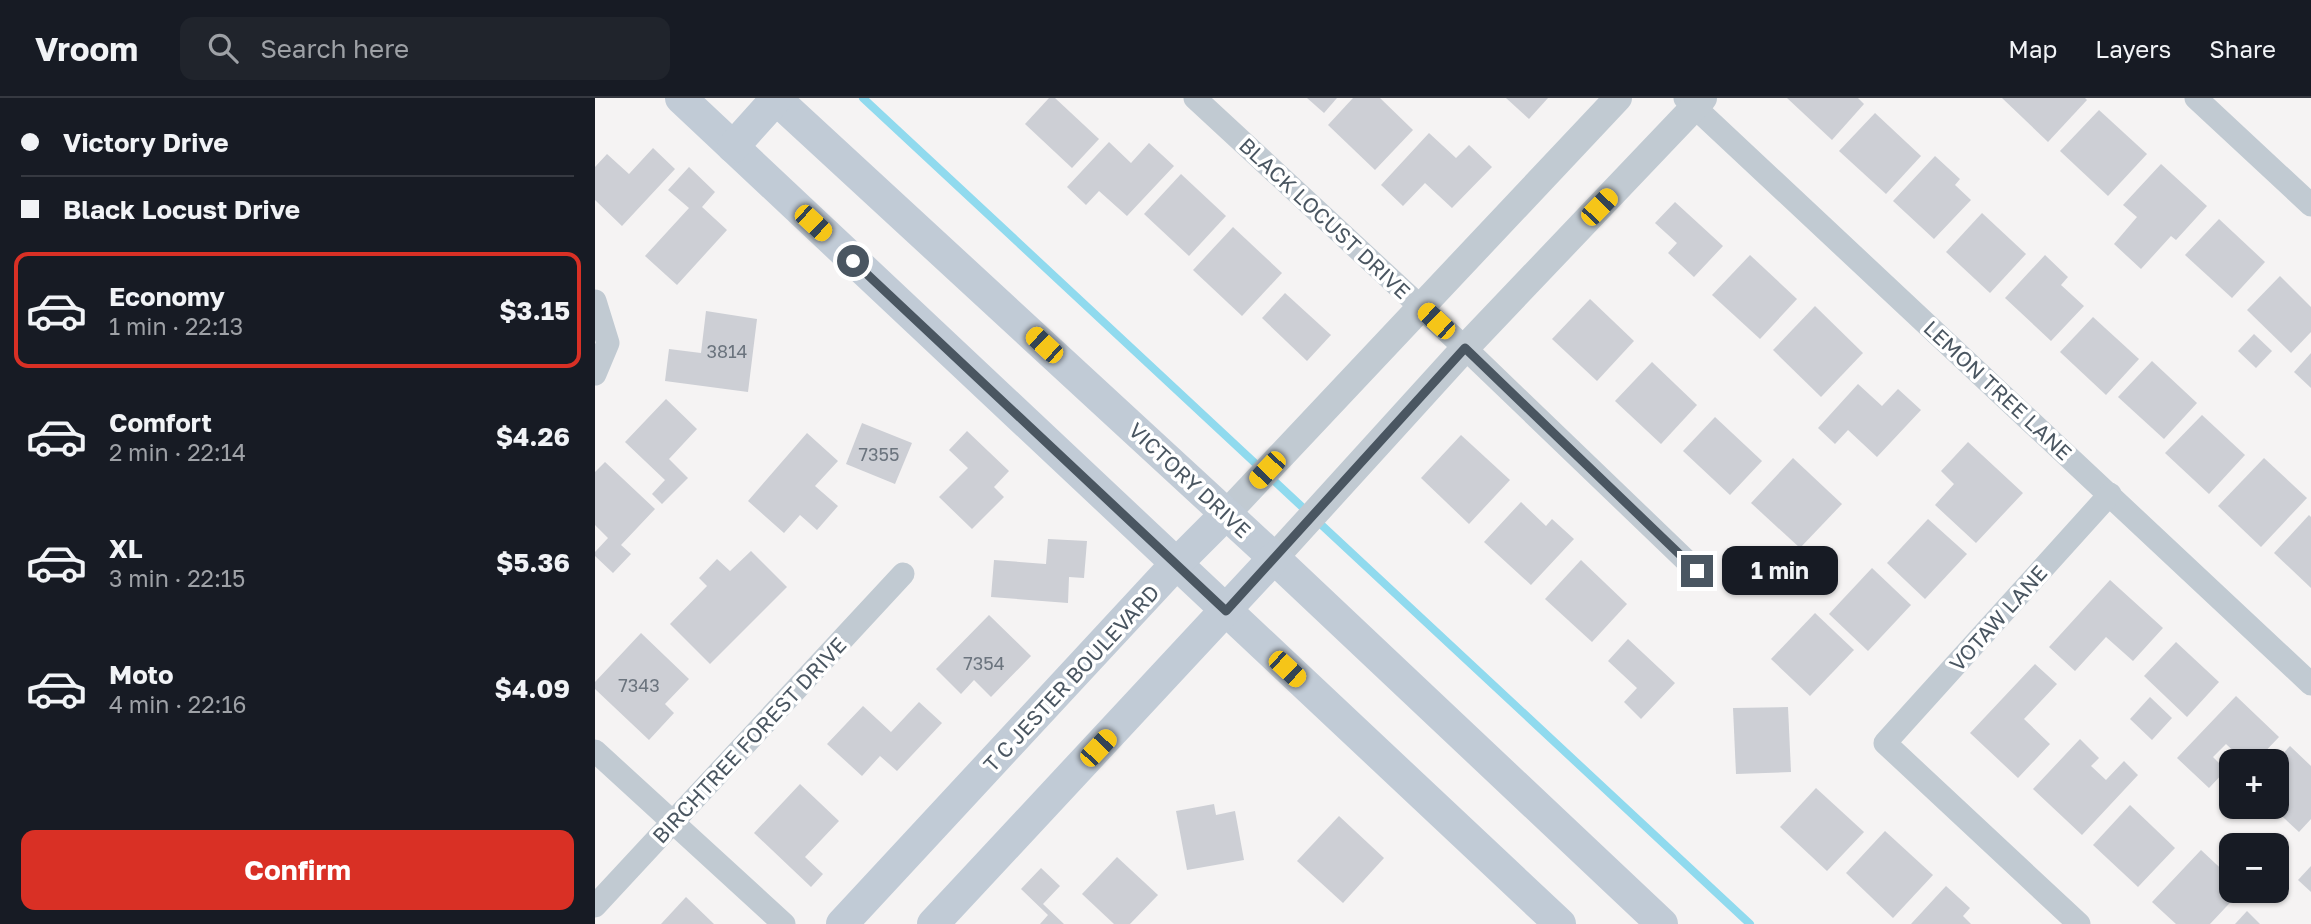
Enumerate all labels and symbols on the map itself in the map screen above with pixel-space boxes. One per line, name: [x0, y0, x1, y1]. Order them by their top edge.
street label: BLACK LOCUST DRIVE: [1234, 132, 1416, 304]
car: [1577, 185, 1622, 229]
car: [791, 201, 836, 245]
route start: [837, 245, 869, 277]
car: [1414, 299, 1459, 343]
street label: LEMON TREE LANE: [1918, 315, 2078, 465]
car: [1022, 323, 1067, 367]
house number: 3814: [706, 340, 748, 362]
street label: VICTORY DRIVE: [1124, 417, 1256, 543]
house number: 7355: [859, 443, 899, 465]
car: [1245, 447, 1290, 493]
callout: 1 min: [1721, 546, 1837, 596]
route end: [1681, 555, 1713, 587]
street label: VOTAW LANE: [1944, 560, 2052, 676]
street label: T C JESTER BOULEVARD: [978, 579, 1164, 777]
street label: BIRCHTREE FOREST DRIVE: [647, 632, 851, 848]
car: [1265, 647, 1310, 691]
house number: 7354: [963, 652, 1005, 674]
house number: 7343: [618, 674, 660, 696]
car: [1076, 725, 1121, 771]

